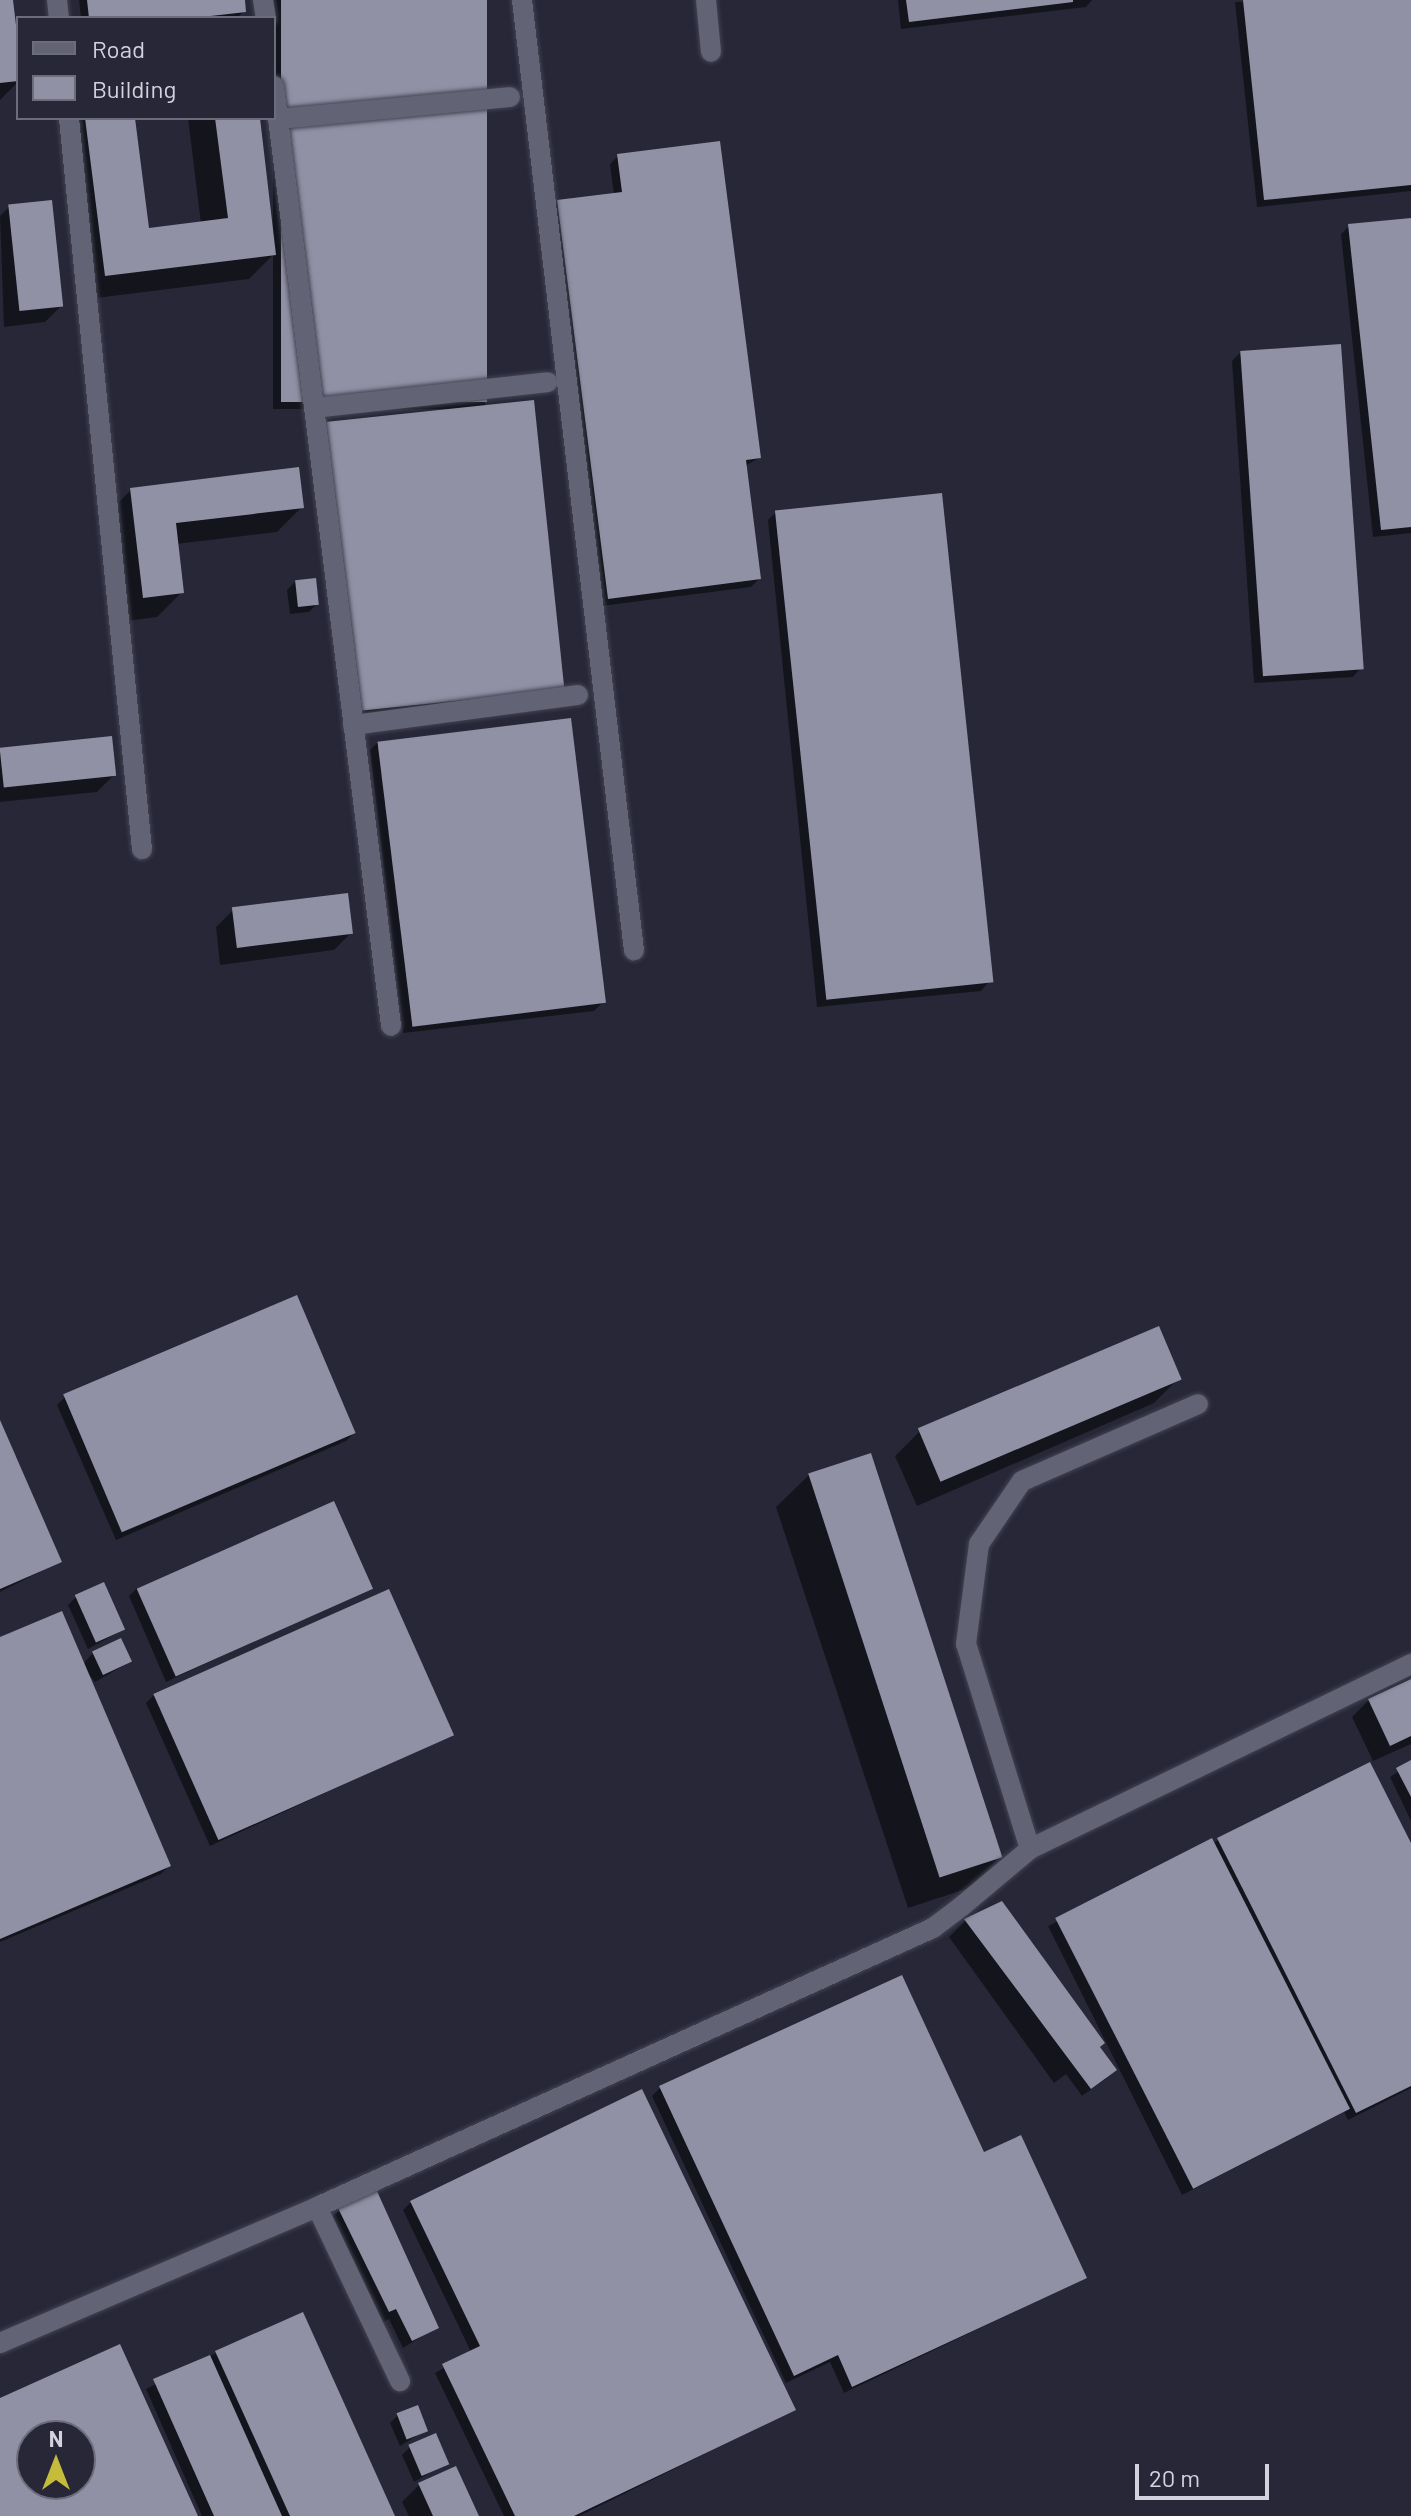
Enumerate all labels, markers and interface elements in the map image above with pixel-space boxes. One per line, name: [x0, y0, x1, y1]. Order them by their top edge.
legend: [16, 16, 276, 120]
text: Road: [92, 34, 145, 63]
text: Building: [92, 74, 176, 103]
north arrow: [16, 2420, 96, 2500]
text: N: [49, 2425, 63, 2451]
scale bar: [1139, 2448, 1273, 2498]
text: 20 m: [1149, 2463, 1200, 2492]

